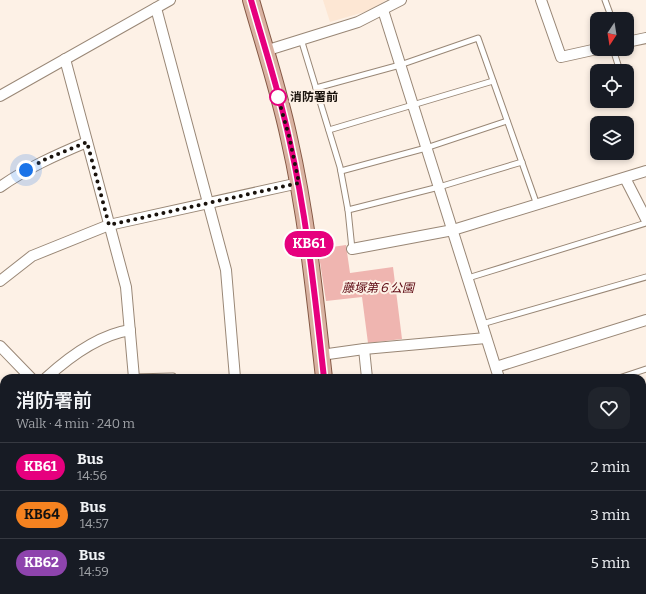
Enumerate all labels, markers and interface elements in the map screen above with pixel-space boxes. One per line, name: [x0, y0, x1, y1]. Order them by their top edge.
north arrow: [590, 12, 634, 56]
map controls: [590, 12, 634, 160]
button: locate: [590, 64, 634, 108]
marker: 消防署前: [269, 88, 287, 106]
place label: 消防署前: [290, 90, 338, 104]
button: layers: [590, 116, 634, 160]
your location: [16, 160, 36, 180]
line badge: KB61: [281, 231, 337, 257]
text: KB61: [293, 235, 325, 252]
park label: 藤塚第６公園: [342, 281, 416, 295]
button: heart: [588, 387, 630, 429]
text: 消防署前: [16, 389, 92, 412]
text: Walk · 4 min · 240 m: [16, 416, 135, 431]
text: Bus: [77, 450, 103, 468]
text: KB61: [24, 458, 57, 475]
text: 2 min: [591, 458, 630, 476]
text: 14:56: [77, 468, 107, 483]
text: Bus: [80, 498, 106, 516]
text: KB64: [24, 506, 60, 523]
text: 3 min: [590, 506, 630, 524]
text: 14:57: [80, 516, 108, 531]
text: Bus: [79, 546, 105, 564]
text: KB62: [24, 554, 59, 571]
text: 5 min: [591, 554, 630, 572]
text: 14:59: [79, 564, 109, 579]

